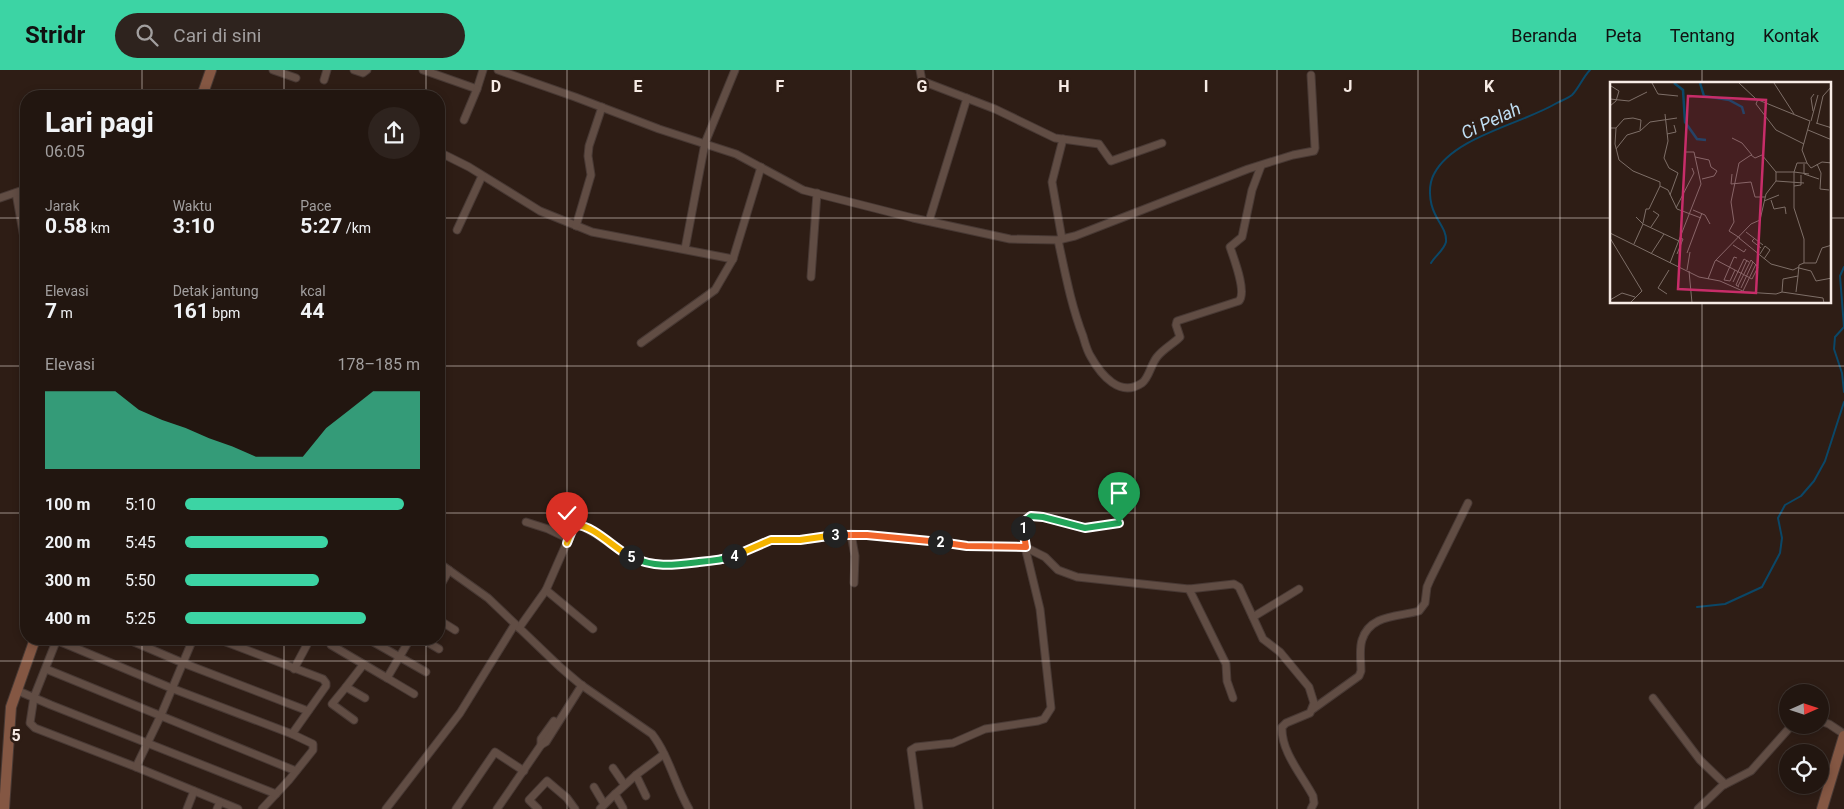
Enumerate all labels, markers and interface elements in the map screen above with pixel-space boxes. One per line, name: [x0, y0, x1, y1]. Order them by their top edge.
search box: [115, 13, 465, 58]
text: Stridr: [25, 21, 85, 49]
icon: search: [133, 21, 161, 49]
text: Cari di sini: [173, 24, 261, 47]
text: Beranda: [1511, 25, 1577, 46]
text: Peta: [1605, 25, 1642, 46]
text: Tentang: [1670, 25, 1735, 46]
text: Kontak: [1763, 25, 1819, 46]
text: D: [491, 77, 501, 96]
text: E: [634, 77, 643, 96]
text: F: [776, 77, 785, 96]
text: G: [917, 77, 928, 96]
text: H: [1058, 77, 1070, 96]
text: I: [1204, 77, 1208, 96]
text: J: [1344, 77, 1352, 96]
text: K: [1484, 77, 1495, 96]
inset map: [1610, 82, 1832, 304]
water label: Ci Pelah: [1458, 98, 1524, 143]
text: Lari pagi: [45, 106, 154, 139]
button: share: [368, 107, 420, 159]
text: 06:05: [45, 142, 85, 161]
text: Jarak: [45, 198, 80, 214]
text: Waktu: [173, 198, 212, 214]
text: Pace: [300, 198, 331, 214]
text: 0.58: [45, 214, 87, 238]
text: 3:10: [173, 214, 215, 238]
text: 5:27: [300, 214, 342, 238]
text: km: [87, 220, 110, 236]
text: /km: [342, 220, 371, 236]
text: Elevasi: [45, 283, 89, 299]
text: Detak jantung: [173, 283, 259, 299]
text: kcal: [300, 283, 326, 299]
text: 7: [45, 299, 57, 323]
text: 161: [173, 299, 209, 323]
text: 44: [300, 299, 324, 323]
text: m: [57, 305, 73, 321]
text: bpm: [209, 305, 240, 321]
text: Elevasi: [45, 355, 95, 374]
text: 178–185 m: [338, 355, 420, 374]
pin: [1098, 472, 1140, 523]
icon: arrive: [1105, 479, 1133, 507]
pin: [546, 492, 588, 543]
text: 100 m: [45, 495, 90, 514]
text: 5:10: [125, 495, 156, 514]
icon: check: [553, 499, 581, 527]
pin: 1: [1010, 516, 1036, 540]
text: 1: [1019, 520, 1028, 536]
pin: 3: [822, 522, 848, 548]
text: 3: [831, 527, 840, 543]
pin: 2: [928, 530, 952, 554]
text: 200 m: [45, 533, 90, 552]
text: 5:45: [125, 533, 156, 552]
text: 2: [936, 534, 945, 550]
pin: 5: [618, 544, 644, 570]
pin: 4: [722, 544, 746, 568]
text: 4: [730, 548, 739, 564]
text: 5: [627, 549, 636, 565]
text: 300 m: [45, 571, 90, 590]
text: 5:50: [125, 571, 156, 590]
text: 400 m: [45, 609, 90, 628]
text: 5:25: [125, 609, 156, 628]
north arrow: [1779, 684, 1829, 734]
map controls: [1779, 684, 1829, 794]
text: 5: [11, 726, 21, 745]
button: locate: [1779, 744, 1829, 794]

